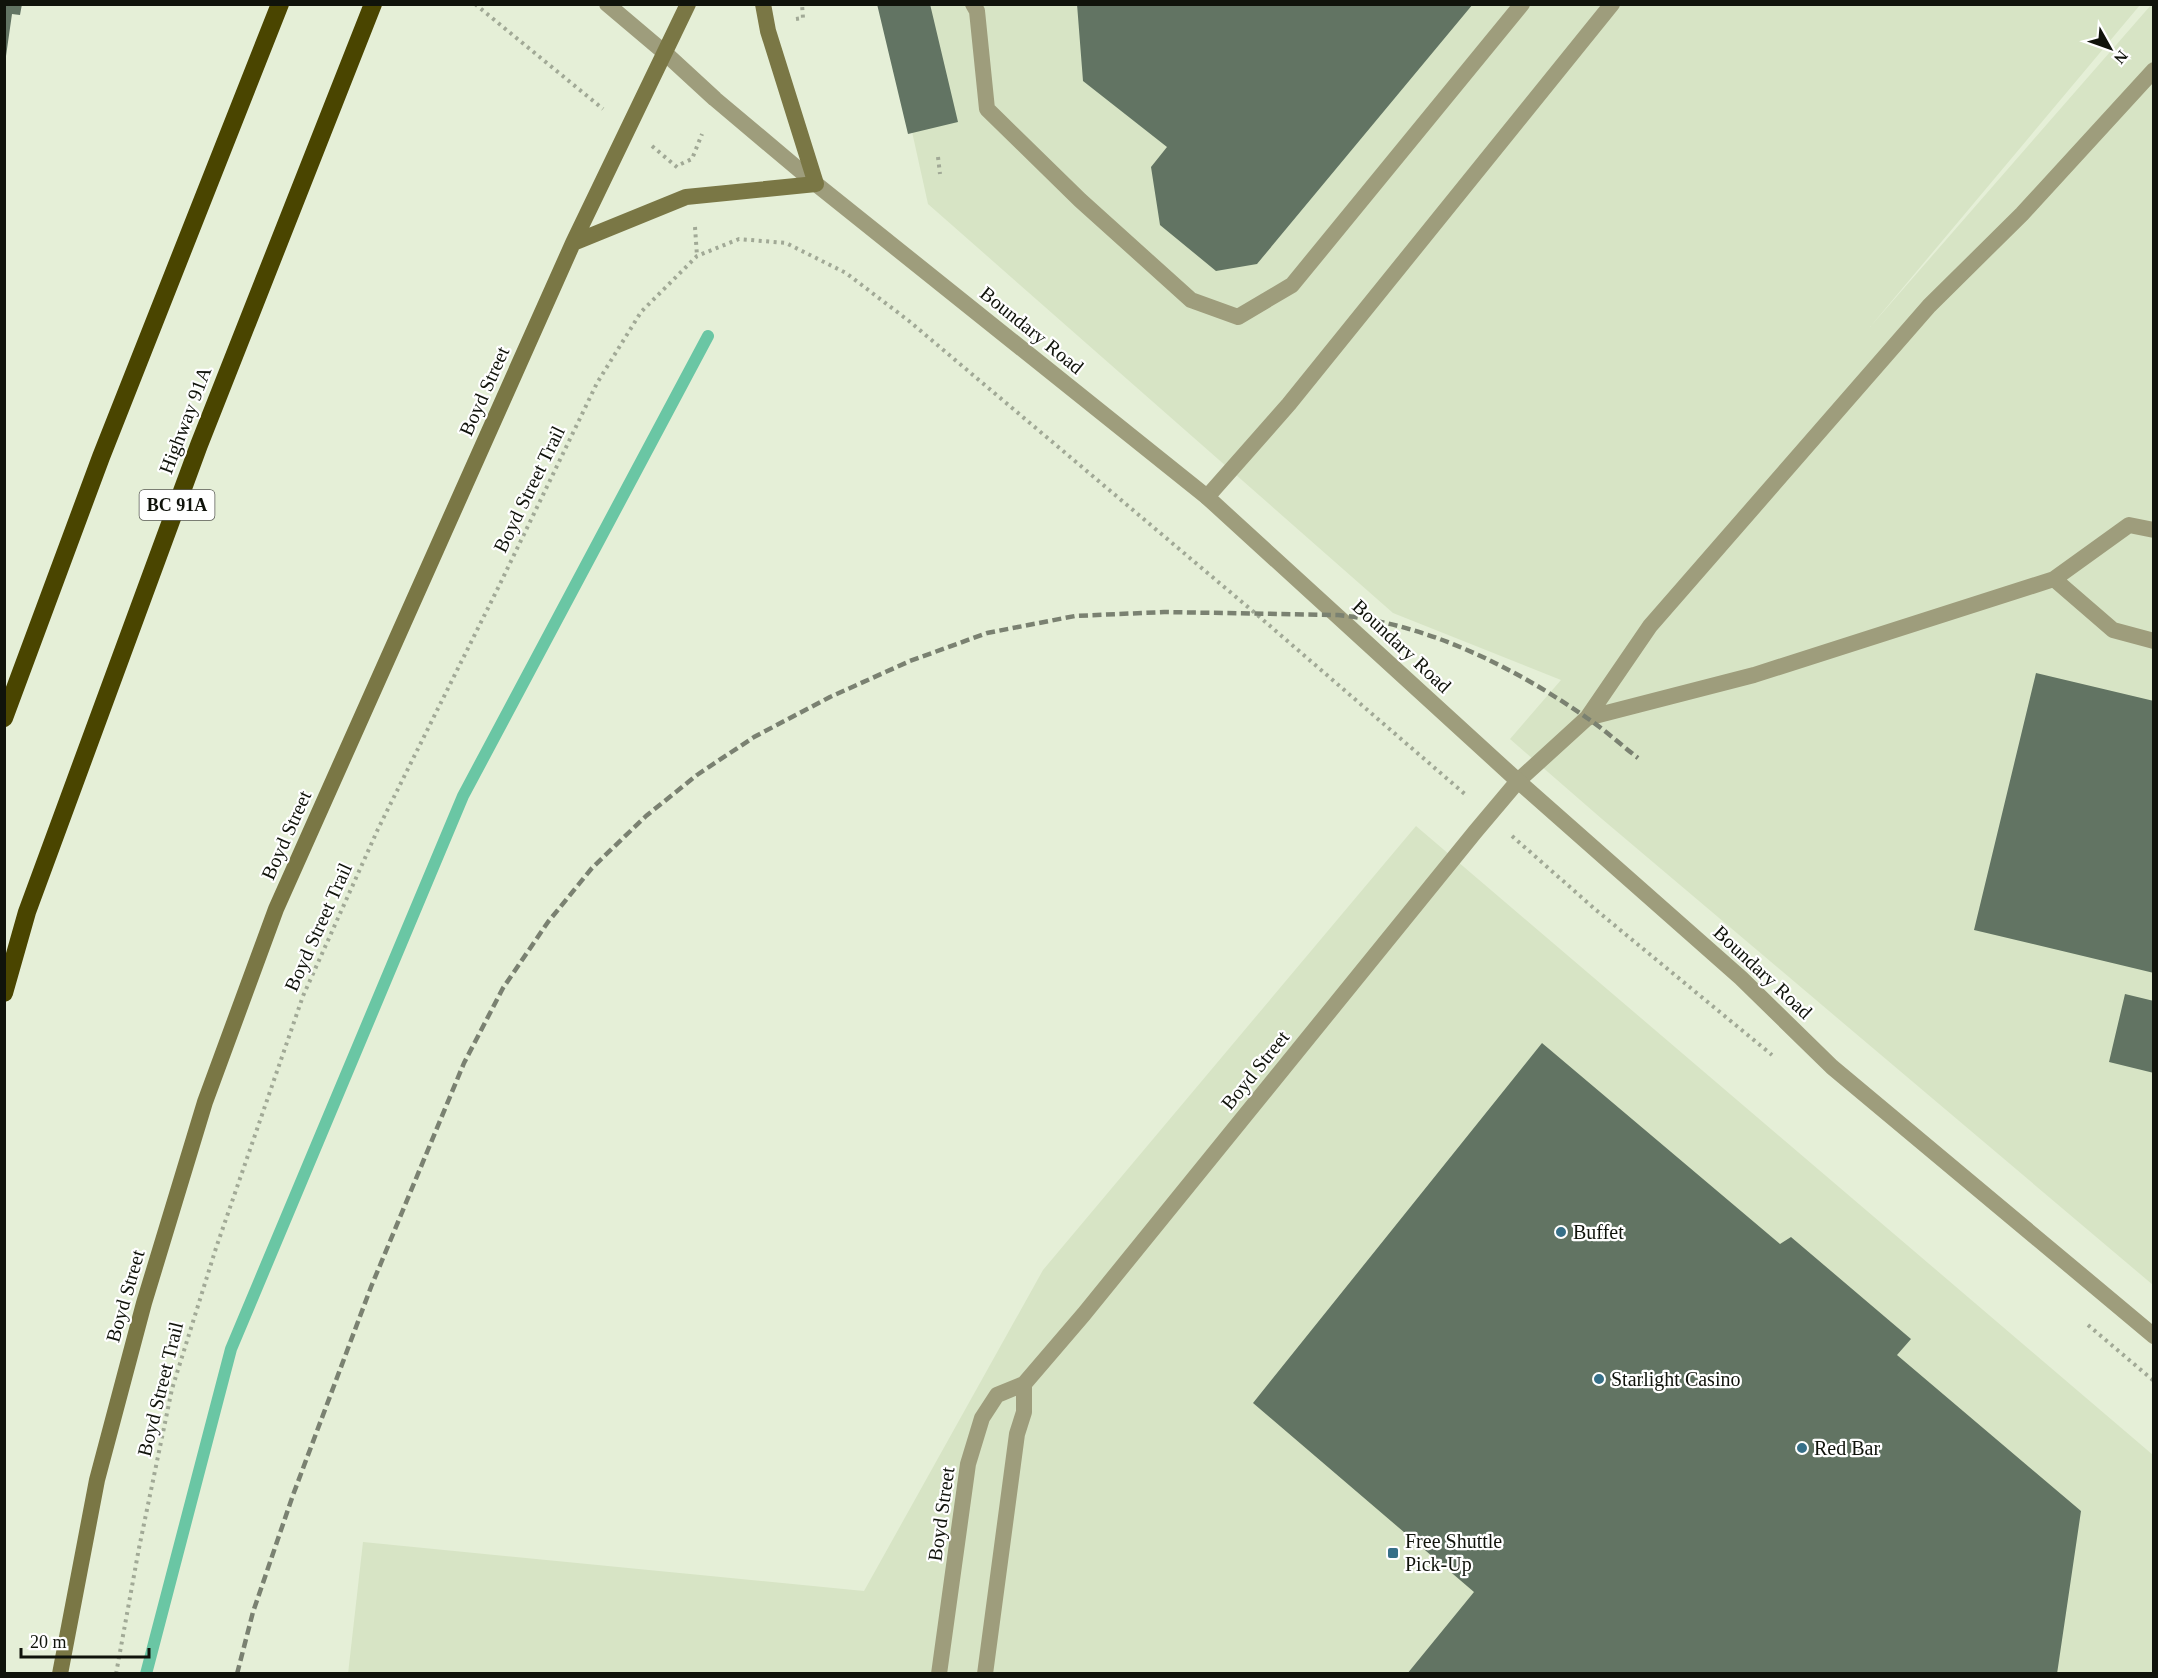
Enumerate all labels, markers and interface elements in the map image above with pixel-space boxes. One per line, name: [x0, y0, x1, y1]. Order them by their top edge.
north arrow: [2080, 18, 2140, 78]
text: N: [2111, 47, 2131, 68]
street label: Boundary Road: [975, 282, 1088, 379]
street label: Boyd Street: [455, 343, 514, 439]
street label: Highway 91A: [155, 363, 217, 477]
street label: Boyd Street Trail: [489, 422, 570, 556]
road number: BC 91A: [140, 490, 214, 520]
street label: Boundary Road: [1348, 595, 1456, 698]
street label: Boyd Street: [257, 787, 316, 883]
street label: Boyd Street Trail: [280, 859, 357, 995]
street label: Boundary Road: [1709, 921, 1817, 1024]
street label: Boyd Street: [1217, 1026, 1294, 1114]
place label: Buffet: [1573, 1221, 1624, 1243]
marker: Buffet: [1554, 1225, 1568, 1239]
street label: Boyd Street: [101, 1247, 150, 1345]
street label: Boyd Street Trail: [133, 1319, 188, 1459]
place label: Starlight Casino: [1611, 1368, 1740, 1391]
marker: Starlight Casino: [1592, 1372, 1606, 1386]
place label: Red Bar: [1814, 1437, 1880, 1459]
marker: Red Bar: [1795, 1441, 1809, 1455]
street label: Boyd Street: [923, 1465, 960, 1563]
place label: Free Shuttle Pick-Up: [1405, 1530, 1502, 1576]
marker: Free Shuttle Pick-Up: [1386, 1546, 1400, 1560]
scale bar: [21, 1621, 148, 1659]
text: 20 m: [30, 1632, 67, 1652]

